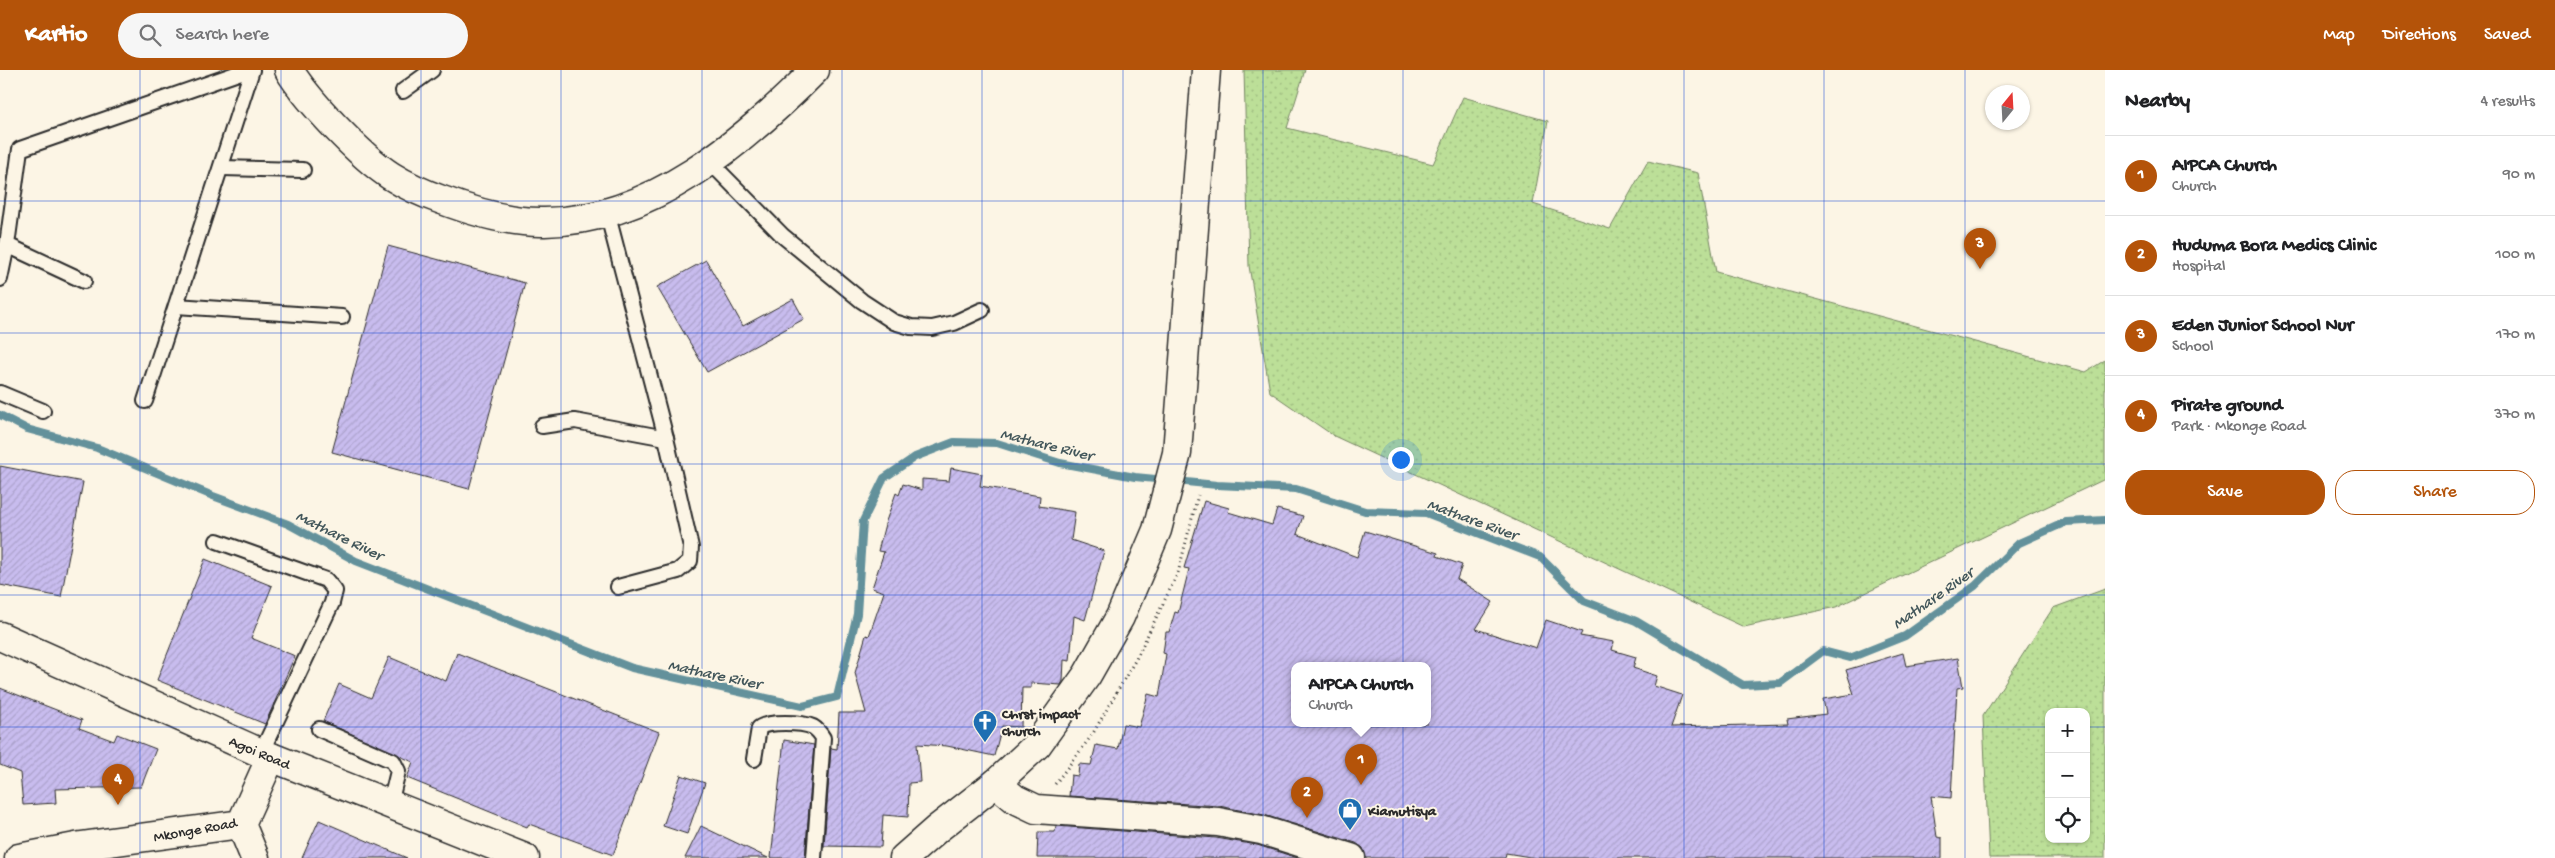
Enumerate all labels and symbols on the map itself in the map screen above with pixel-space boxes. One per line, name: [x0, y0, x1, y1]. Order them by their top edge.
north arrow: [1985, 85, 2030, 130]
pin: 3: [1964, 228, 1996, 269]
water label: Mathare River: [998, 426, 1098, 468]
your location: [1388, 447, 1414, 473]
water label: Mathare River: [1424, 496, 1523, 548]
water label: Mathare River: [292, 508, 388, 568]
water label: Mathare River: [1890, 563, 1981, 635]
water label: Mathare River: [666, 657, 766, 696]
place label: Chrst impact church: [1001, 706, 1081, 741]
church icon: Chrst impact church: [972, 709, 998, 743]
street label: Agoi Road: [226, 733, 294, 775]
pin: 1: [1345, 744, 1377, 785]
pin: 4: [102, 764, 134, 805]
pin: 2: [1291, 777, 1323, 818]
shop icon: Kiamutisya: [1337, 797, 1363, 831]
place label: Kiamutisya: [1367, 803, 1437, 821]
street label: Mkonge Road: [152, 815, 240, 847]

